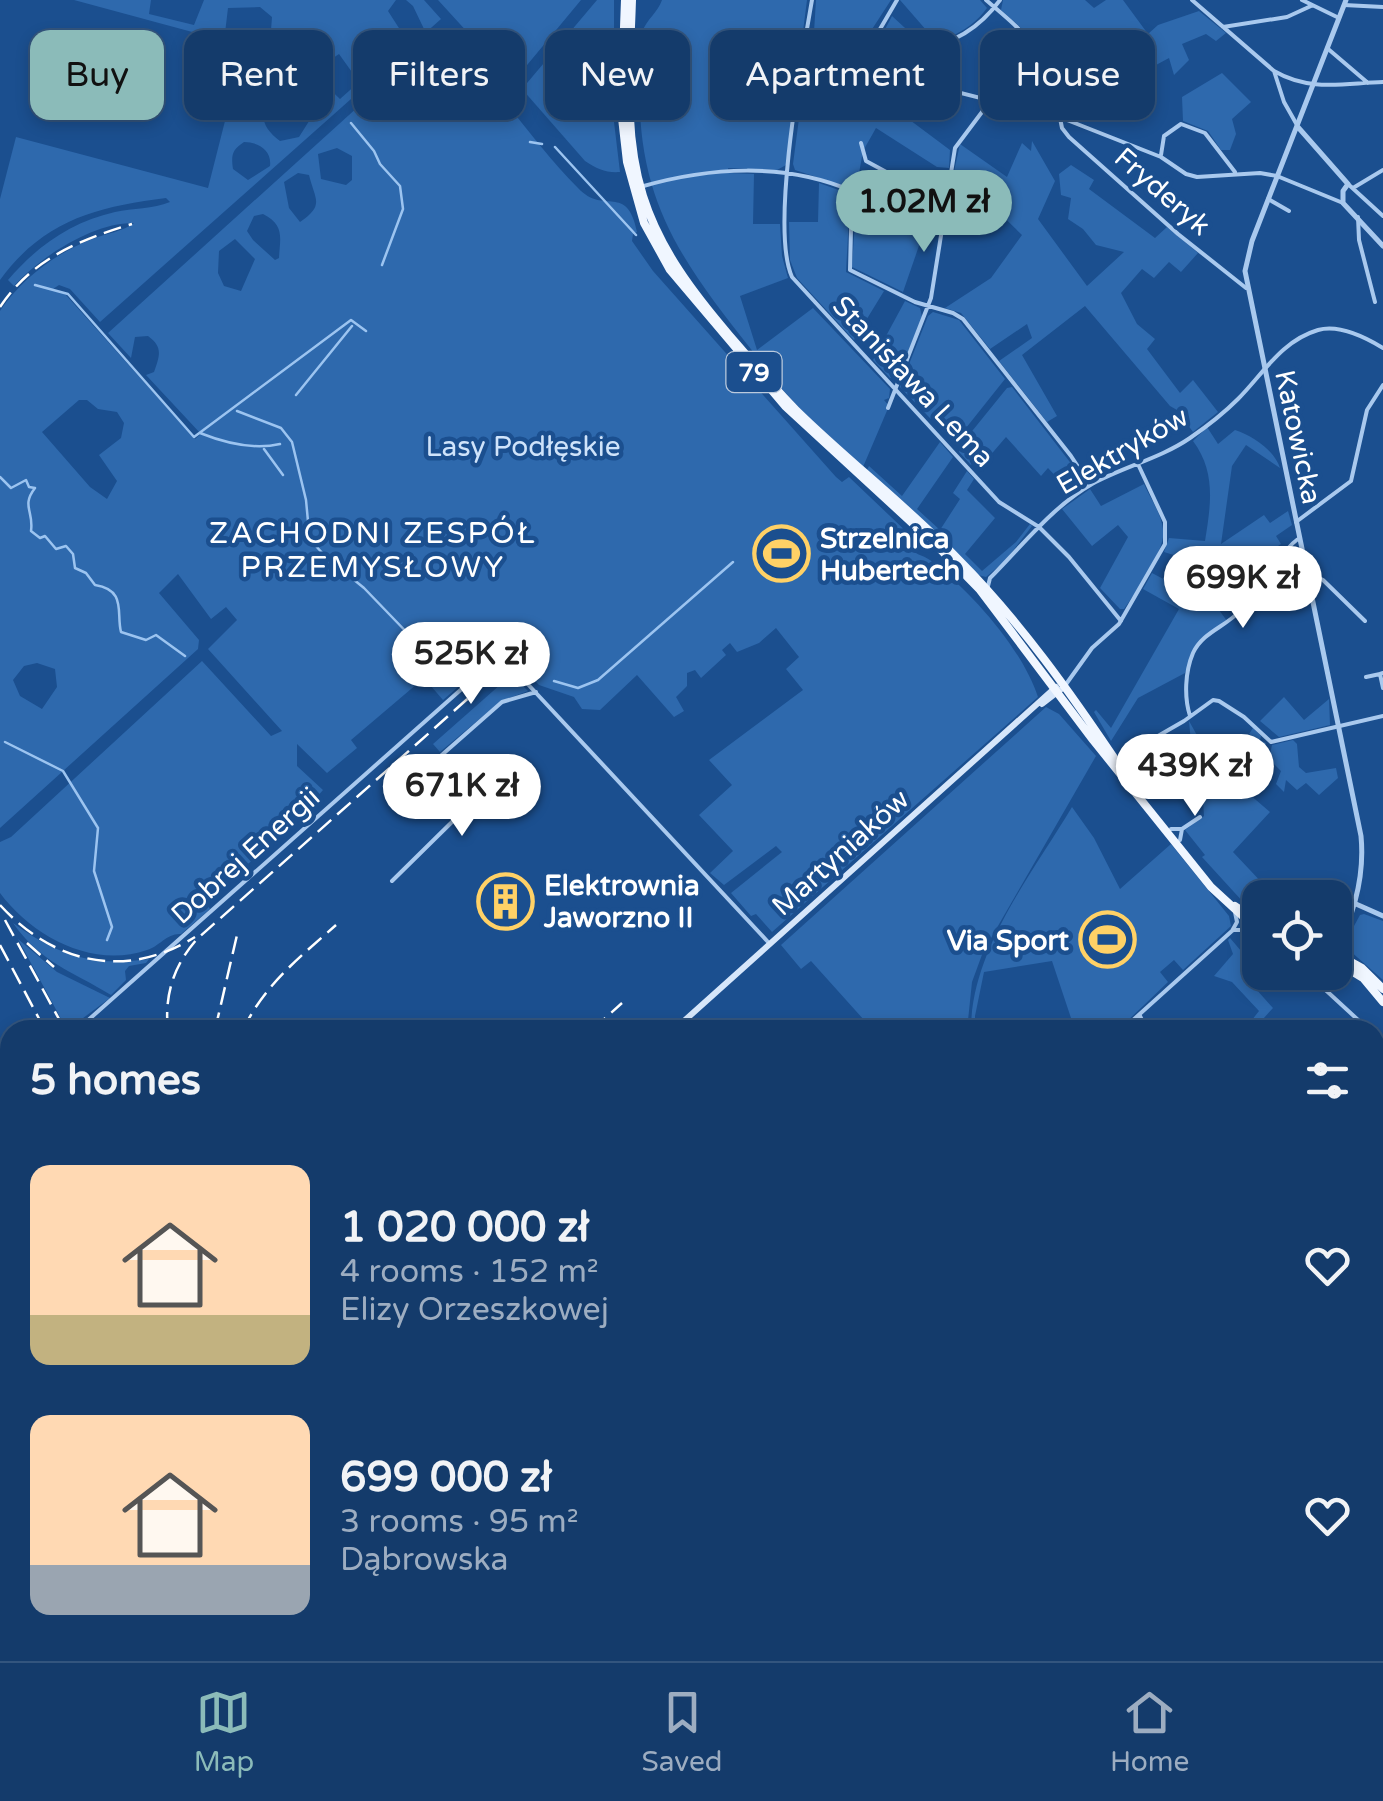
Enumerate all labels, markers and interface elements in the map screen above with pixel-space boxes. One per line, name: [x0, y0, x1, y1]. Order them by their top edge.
chip: Buy: [30, 30, 164, 120]
chip: Rent: [184, 30, 333, 120]
chip: Filters: [353, 30, 525, 120]
chip: New: [545, 30, 690, 120]
chip: Apartment: [710, 30, 960, 120]
chip: House: [980, 30, 1155, 120]
street label: Fryderyk: [1107, 141, 1217, 243]
pin: 1.02M zł: [821, 170, 1027, 255]
text: 1.02M zł: [858, 183, 990, 221]
street label: Stanisława Lema: [825, 289, 1001, 474]
road number: 79: [726, 352, 782, 392]
street label: Katowicka: [1267, 367, 1329, 507]
street label: Elektryków: [1051, 400, 1194, 502]
park label: Lasy Podłęskie: [425, 430, 621, 464]
district label: ZACHODNI ZESPÓŁ PRZEMYSŁOWY: [209, 515, 537, 586]
place label: Strzelnica Hubertech: [820, 522, 960, 588]
sports icon: Strzelnica Hubertech: [751, 524, 811, 584]
pin: 699K zł: [1151, 546, 1335, 631]
text: 699K zł: [1186, 559, 1300, 597]
pin: 525K zł: [379, 622, 563, 707]
text: 525K zł: [414, 635, 528, 673]
pin: 439K zł: [1103, 734, 1287, 819]
text: 439K zł: [1138, 747, 1252, 785]
pin: 671K zł: [370, 754, 554, 839]
text: 671K zł: [405, 767, 519, 805]
street label: Dobrej Energii: [164, 780, 327, 931]
street label: Martyniaków: [765, 782, 916, 923]
place label: Elektrownia Jaworzno II: [543, 869, 700, 935]
building icon: Elektrownia Jaworzno II: [475, 871, 535, 931]
map controls: [1242, 880, 1352, 990]
button: locate: [1242, 880, 1352, 990]
sports icon: Via Sport: [1078, 910, 1138, 970]
place label: Via Sport: [947, 924, 1069, 958]
icon: filters: [1300, 1053, 1355, 1108]
text: 5 homes: [30, 1055, 201, 1106]
text: 1 020 000 zł: [340, 1202, 589, 1253]
icon: home: [110, 1205, 230, 1325]
icon: heart: [1300, 1238, 1355, 1293]
text: 4 rooms · 152 m²: [340, 1253, 599, 1291]
text: Elizy Orzeszkowej: [340, 1291, 609, 1329]
text: 699 000 zł: [340, 1452, 552, 1503]
icon: home: [110, 1455, 230, 1575]
icon: heart: [1300, 1488, 1355, 1543]
text: 3 rooms · 95 m²: [340, 1503, 579, 1541]
text: Dąbrowska: [340, 1541, 508, 1579]
tab: Map: [194, 1685, 254, 1779]
tab: Saved: [642, 1685, 723, 1779]
tab: Home: [1110, 1685, 1189, 1779]

